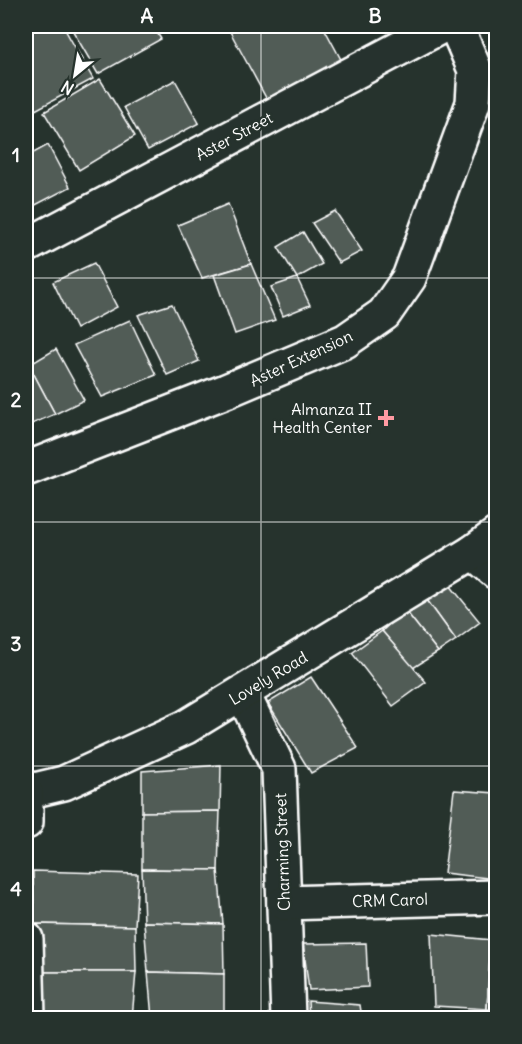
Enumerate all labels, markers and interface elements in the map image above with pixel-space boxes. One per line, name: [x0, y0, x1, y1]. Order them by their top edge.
text: A: [141, 3, 154, 28]
text: B: [368, 3, 382, 28]
north arrow: [45, 45, 105, 105]
text: N: [58, 77, 77, 99]
street label: Aster Street: [192, 107, 277, 165]
text: 1: [12, 142, 20, 167]
street label: Aster Extension: [246, 325, 356, 391]
text: 2: [11, 387, 22, 412]
place label: Almanza II Health Center: [273, 399, 372, 437]
marker: Almanza II Health Center: [377, 409, 395, 427]
text: 3: [10, 631, 22, 656]
street label: Lovely Road: [225, 647, 311, 709]
street label: Charming Street: [270, 792, 294, 911]
text: 4: [10, 876, 22, 901]
street label: CRM Carol: [352, 889, 428, 911]

